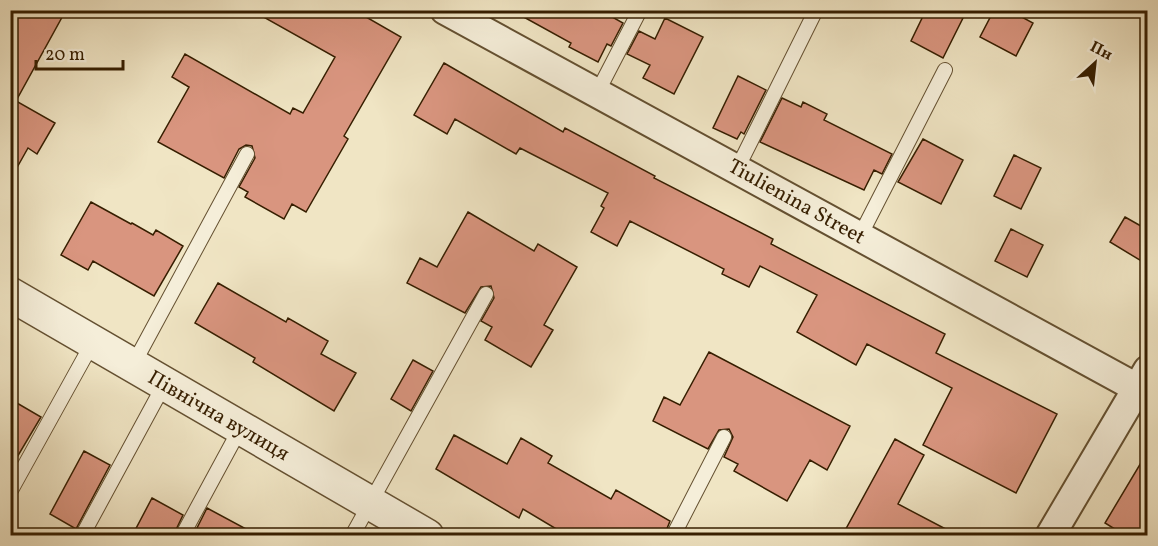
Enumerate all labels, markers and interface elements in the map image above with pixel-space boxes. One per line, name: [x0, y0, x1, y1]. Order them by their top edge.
scale bar: [36, 33, 123, 71]
north arrow: [1065, 33, 1125, 93]
text: Пн: [1086, 36, 1116, 66]
text: 20 m: [45, 43, 85, 68]
street label: Tiulienina Street: [722, 153, 870, 252]
street label: Північна вулиця: [142, 364, 295, 469]

